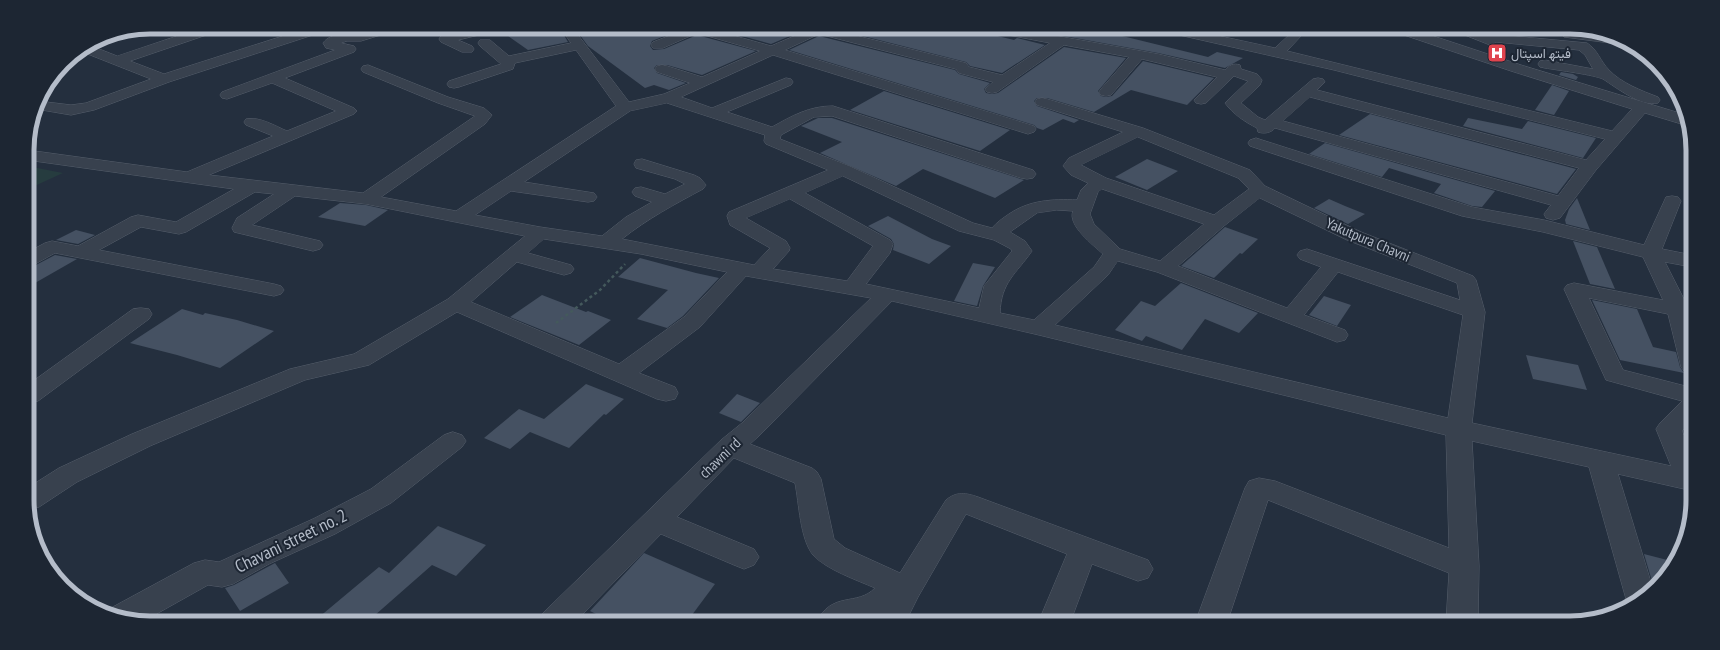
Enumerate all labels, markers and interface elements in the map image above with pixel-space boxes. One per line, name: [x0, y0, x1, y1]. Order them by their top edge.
hospital icon: فیتھ اسپتال: [1486, 42, 1508, 64]
place label: فیتھ اسپتال: [1511, 45, 1571, 63]
street label: Yakutpura Chavni: [1323, 213, 1413, 266]
street label: chawni rd: [695, 433, 744, 482]
street label: Chavani street no. 2: [231, 503, 351, 578]

